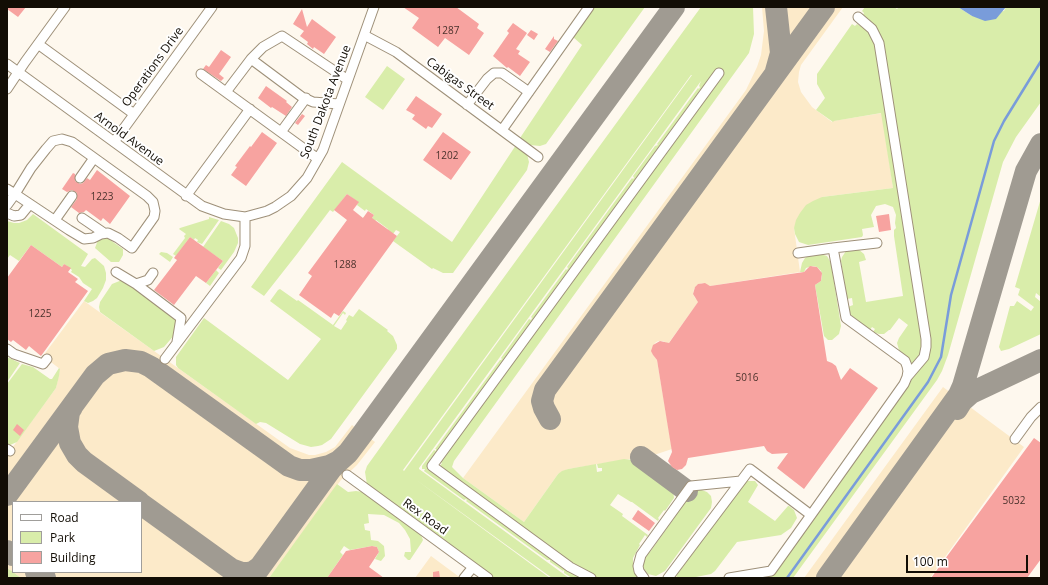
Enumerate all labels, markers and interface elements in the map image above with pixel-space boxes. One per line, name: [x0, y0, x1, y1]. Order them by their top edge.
street label: Operations Drive: [119, 24, 187, 110]
house number: 1287: [437, 25, 459, 37]
street label: South Dakota Avenue: [298, 43, 354, 161]
street label: Cabigas Street: [423, 55, 497, 113]
street label: Arnold Avenue: [91, 109, 167, 169]
house number: 1202: [436, 150, 458, 162]
house number: 1223: [91, 191, 113, 203]
house number: 1288: [334, 259, 356, 271]
house number: 1225: [29, 308, 51, 320]
house number: 5016: [736, 372, 758, 384]
house number: 5032: [1003, 495, 1025, 507]
street label: Rex Road: [400, 496, 450, 538]
legend: [12, 501, 142, 573]
text: Road: [50, 509, 79, 526]
text: Park: [50, 529, 75, 546]
scale bar: [908, 547, 1030, 573]
text: Building: [50, 549, 95, 566]
text: 100 m: [913, 553, 948, 570]

